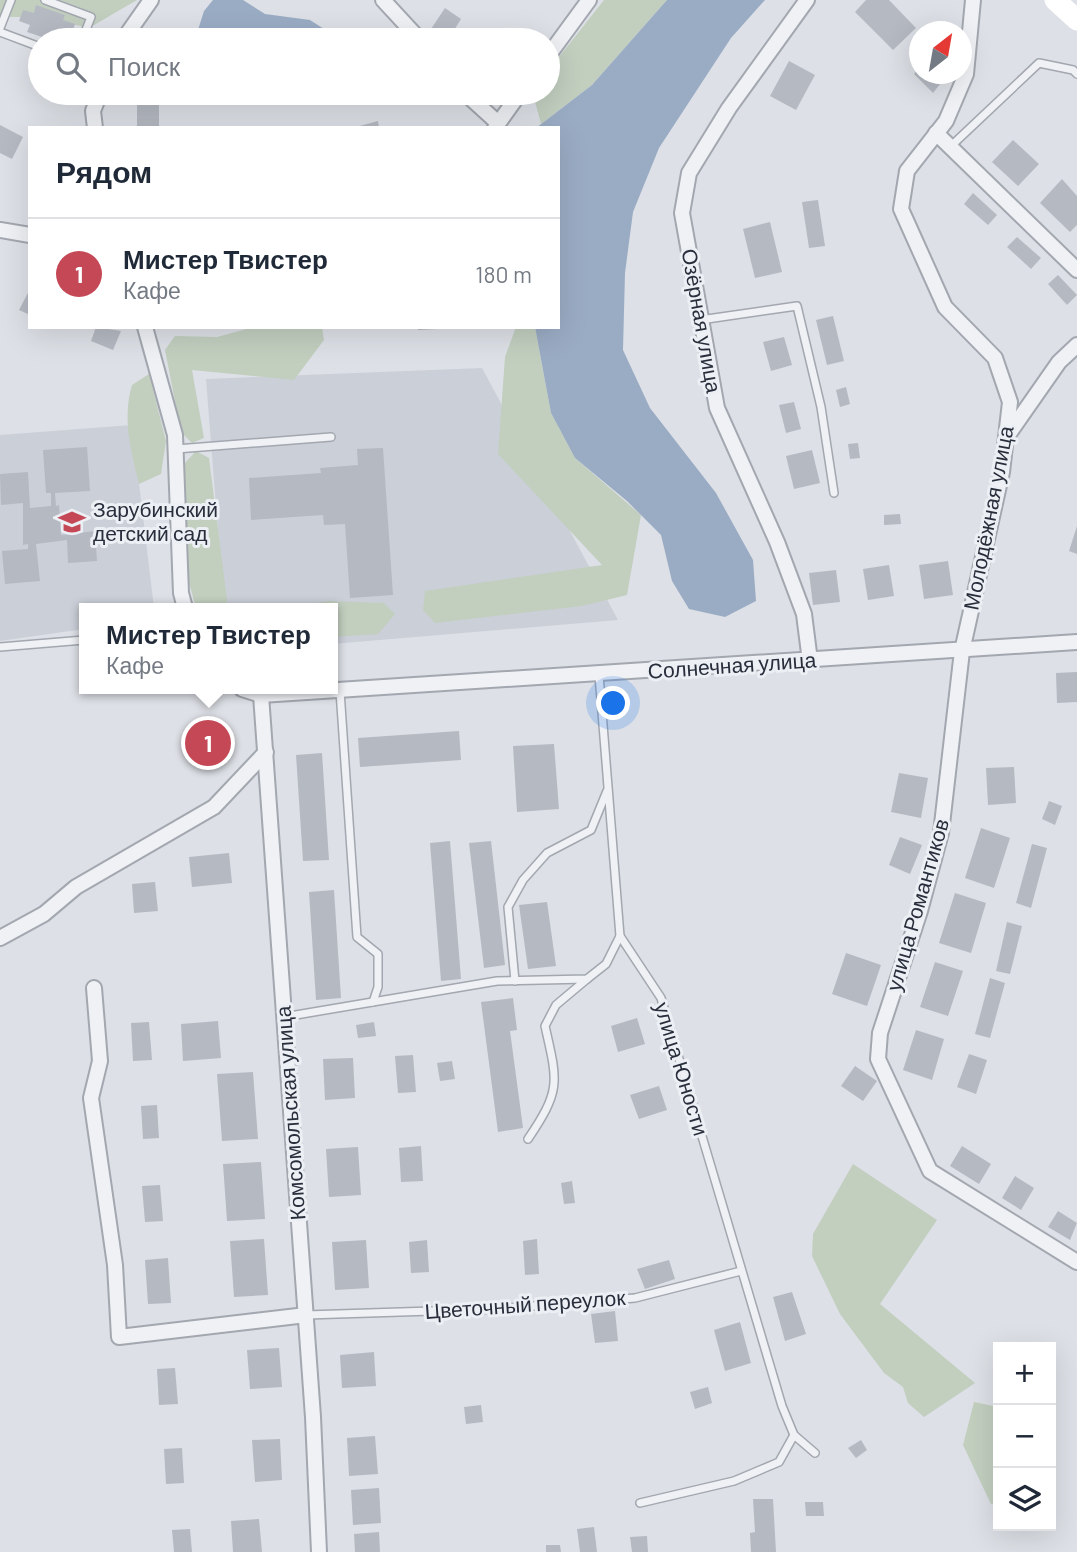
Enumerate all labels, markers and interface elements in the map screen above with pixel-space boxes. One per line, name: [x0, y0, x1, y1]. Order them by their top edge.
north arrow: [909, 21, 972, 84]
search box: [28, 28, 560, 105]
icon: search: [52, 48, 90, 86]
text: Поиск: [108, 50, 180, 81]
text: Рядом: [56, 153, 152, 189]
text: Мистер Твистер: [123, 243, 328, 274]
street label: Озёрная улица: [677, 247, 728, 395]
text: 1: [75, 260, 83, 288]
text: 180 m: [475, 260, 532, 288]
text: Кафе: [123, 276, 181, 304]
street label: Молодёжная улица: [957, 423, 1018, 612]
place label: Зарубинский детский сад: [93, 496, 218, 545]
school or university icon: Зарубинский детский сад: [57, 507, 87, 537]
popup: [79, 603, 338, 694]
text: Мистер Твистер: [106, 618, 311, 649]
street label: Солнечная улица: [647, 646, 817, 683]
text: Кафе: [106, 651, 164, 679]
your location: [596, 686, 630, 720]
pin: 1: [185, 717, 231, 769]
street label: улица Романтиков: [880, 816, 953, 994]
street label: улица Юности: [650, 999, 715, 1138]
street label: Комсомольская улица: [270, 1005, 309, 1221]
street label: Цветочный переулок: [424, 1284, 627, 1323]
map controls: [993, 1342, 1056, 1531]
button: +: [993, 1342, 1056, 1405]
button: −: [993, 1405, 1056, 1468]
button: layers: [993, 1468, 1056, 1531]

